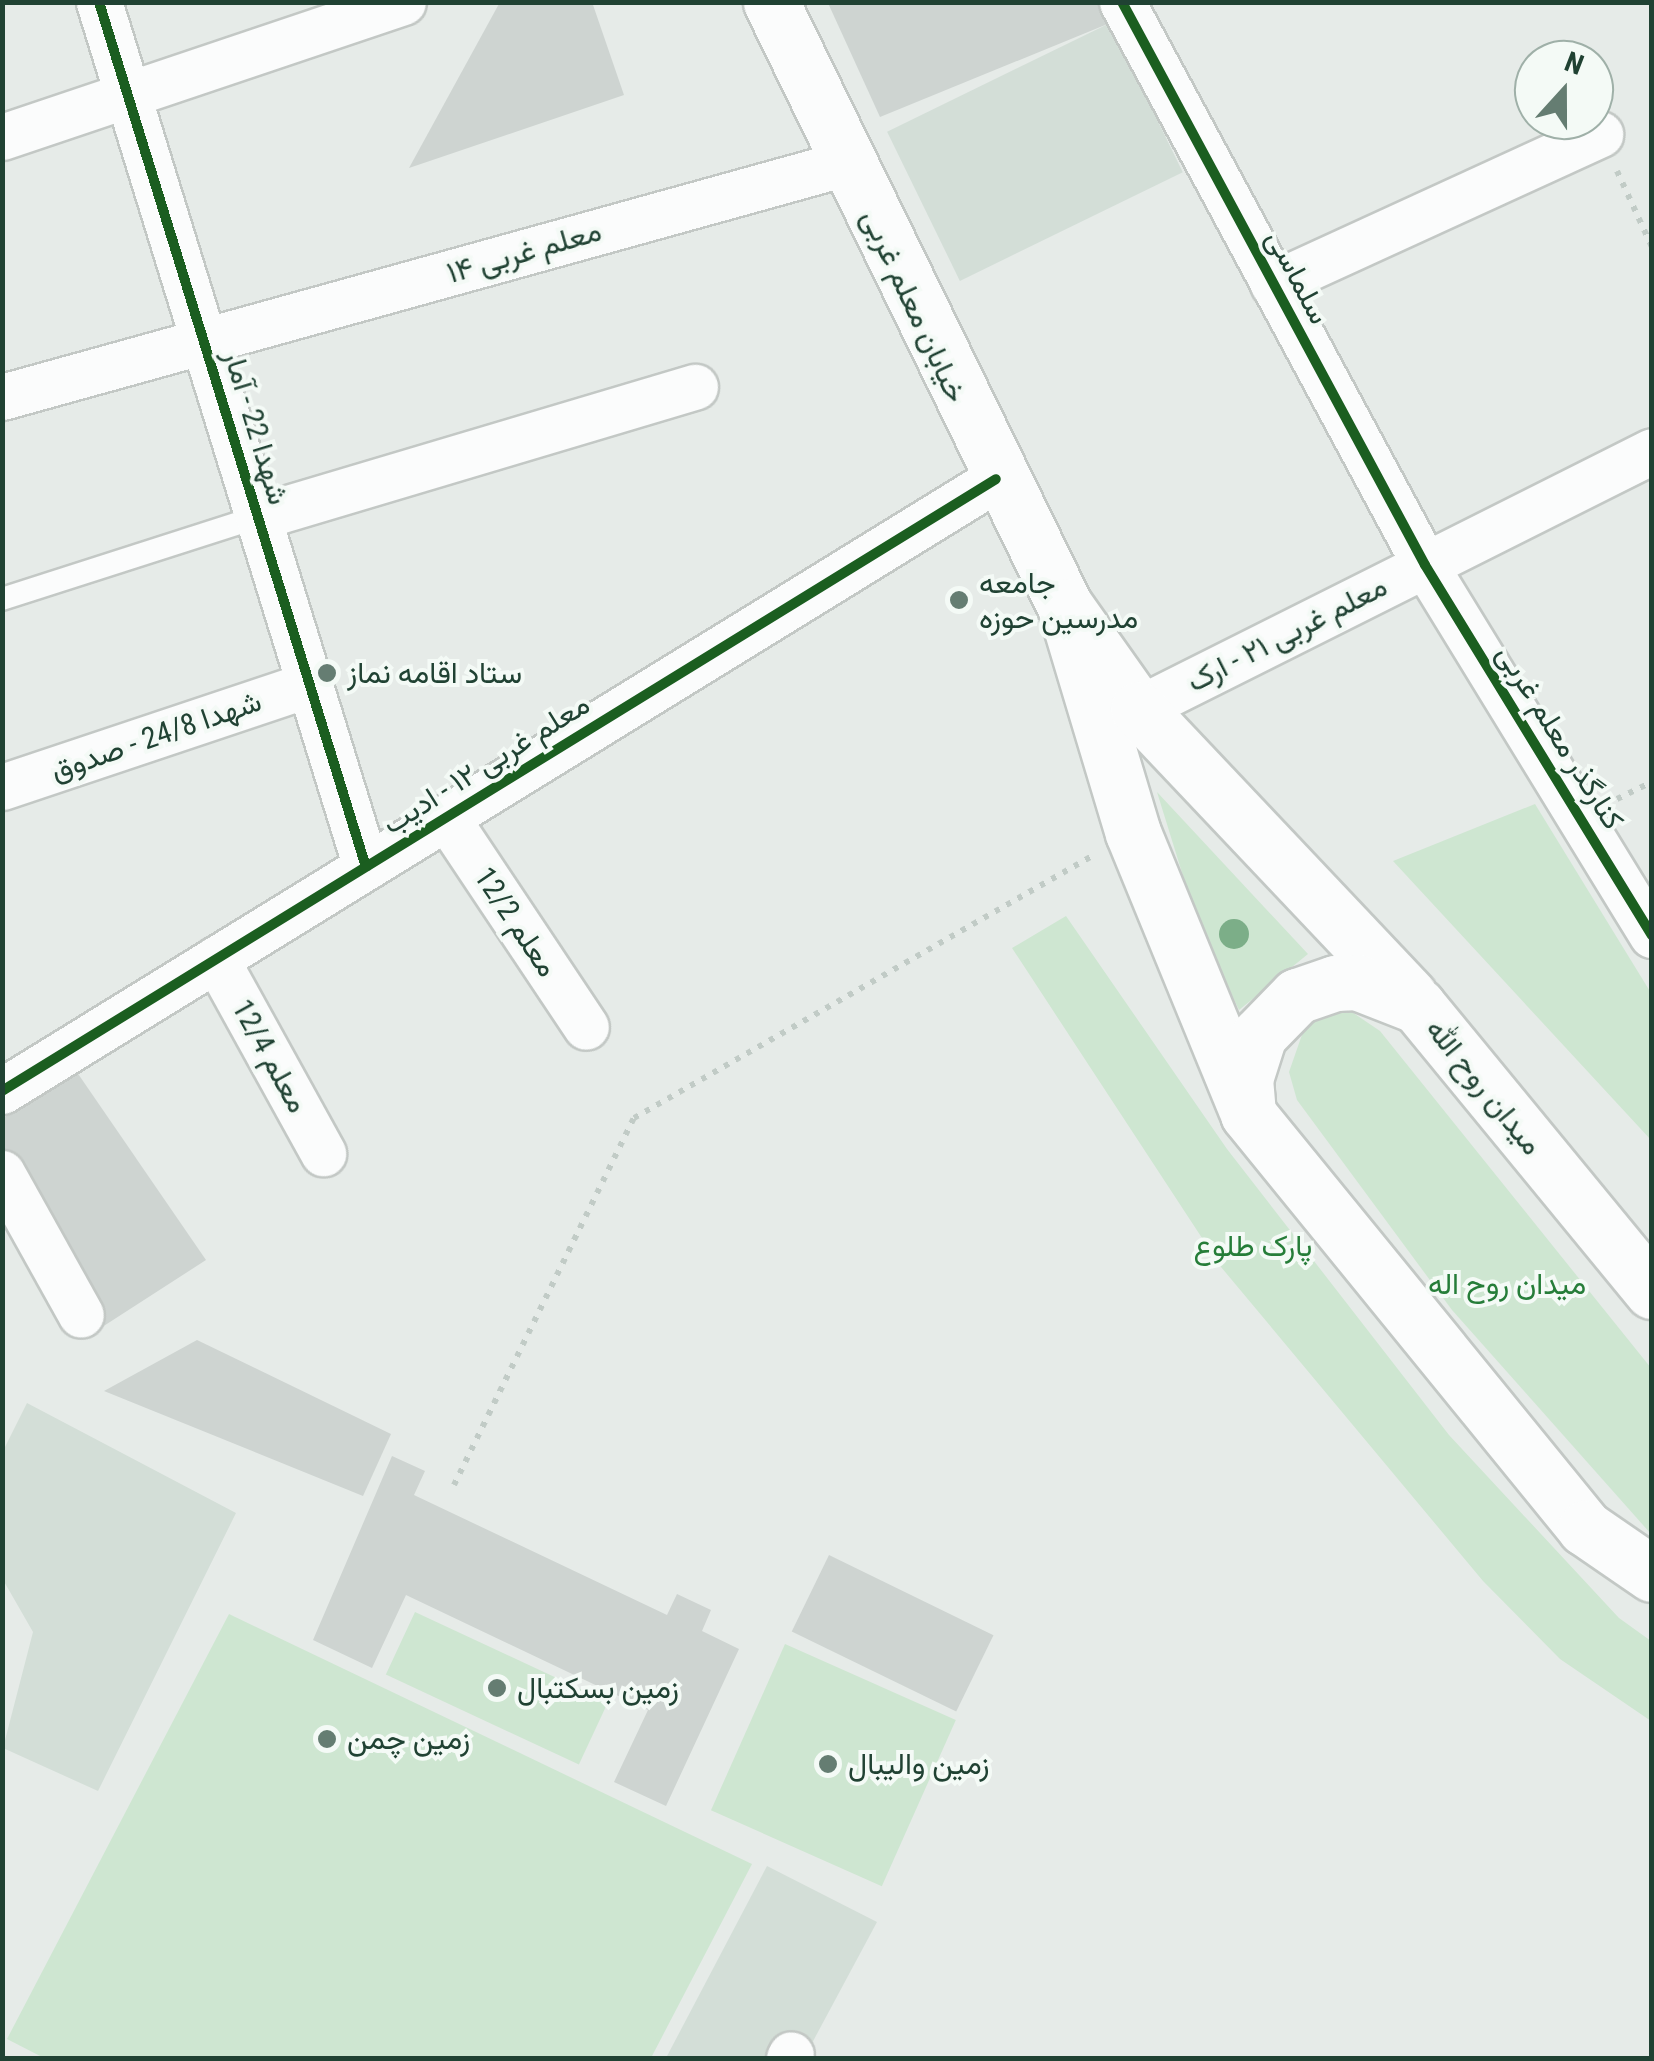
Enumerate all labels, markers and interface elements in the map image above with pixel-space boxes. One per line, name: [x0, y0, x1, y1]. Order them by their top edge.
north arrow: [1514, 40, 1614, 140]
text: N: [1560, 45, 1588, 82]
street label: خیابان معلم غربی: [854, 204, 974, 408]
street label: معلم غربی ۱۴: [443, 213, 605, 291]
street label: سلماسی: [1258, 224, 1338, 330]
street label: شهدا 22 - آمار: [215, 345, 297, 509]
place label: جامعه مدرسین حوزه: [979, 565, 1138, 636]
street label: معلم غربی ۲۱ - ارک: [1181, 568, 1393, 700]
marker: جامعه مدرسین حوزه: [948, 589, 970, 611]
street label: کنارگذر معلم غربی: [1489, 638, 1631, 836]
place label: ستاد اقامه نماز: [347, 655, 522, 691]
marker: ستاد اقامه نماز: [316, 662, 338, 684]
street label: شهدا 24/8 - صدوق: [46, 683, 266, 789]
street label: معلم غربی ۱۲ - ادیب: [376, 686, 596, 842]
street label: معلم 12/2: [466, 860, 566, 984]
street label: معلم 12/4: [224, 993, 316, 1119]
street label: میدان روح الله: [1418, 1012, 1550, 1162]
park label: پارک طلوع: [1194, 1228, 1312, 1264]
park label: میدان روح اله: [1428, 1266, 1586, 1302]
place label: زمین بسکتبال: [517, 1670, 679, 1706]
marker: زمین بسکتبال: [486, 1677, 508, 1699]
place label: زمین چمن: [347, 1721, 470, 1757]
marker: زمین چمن: [316, 1728, 338, 1750]
place label: زمین والیبال: [848, 1746, 990, 1782]
marker: زمین والیبال: [817, 1753, 839, 1775]

